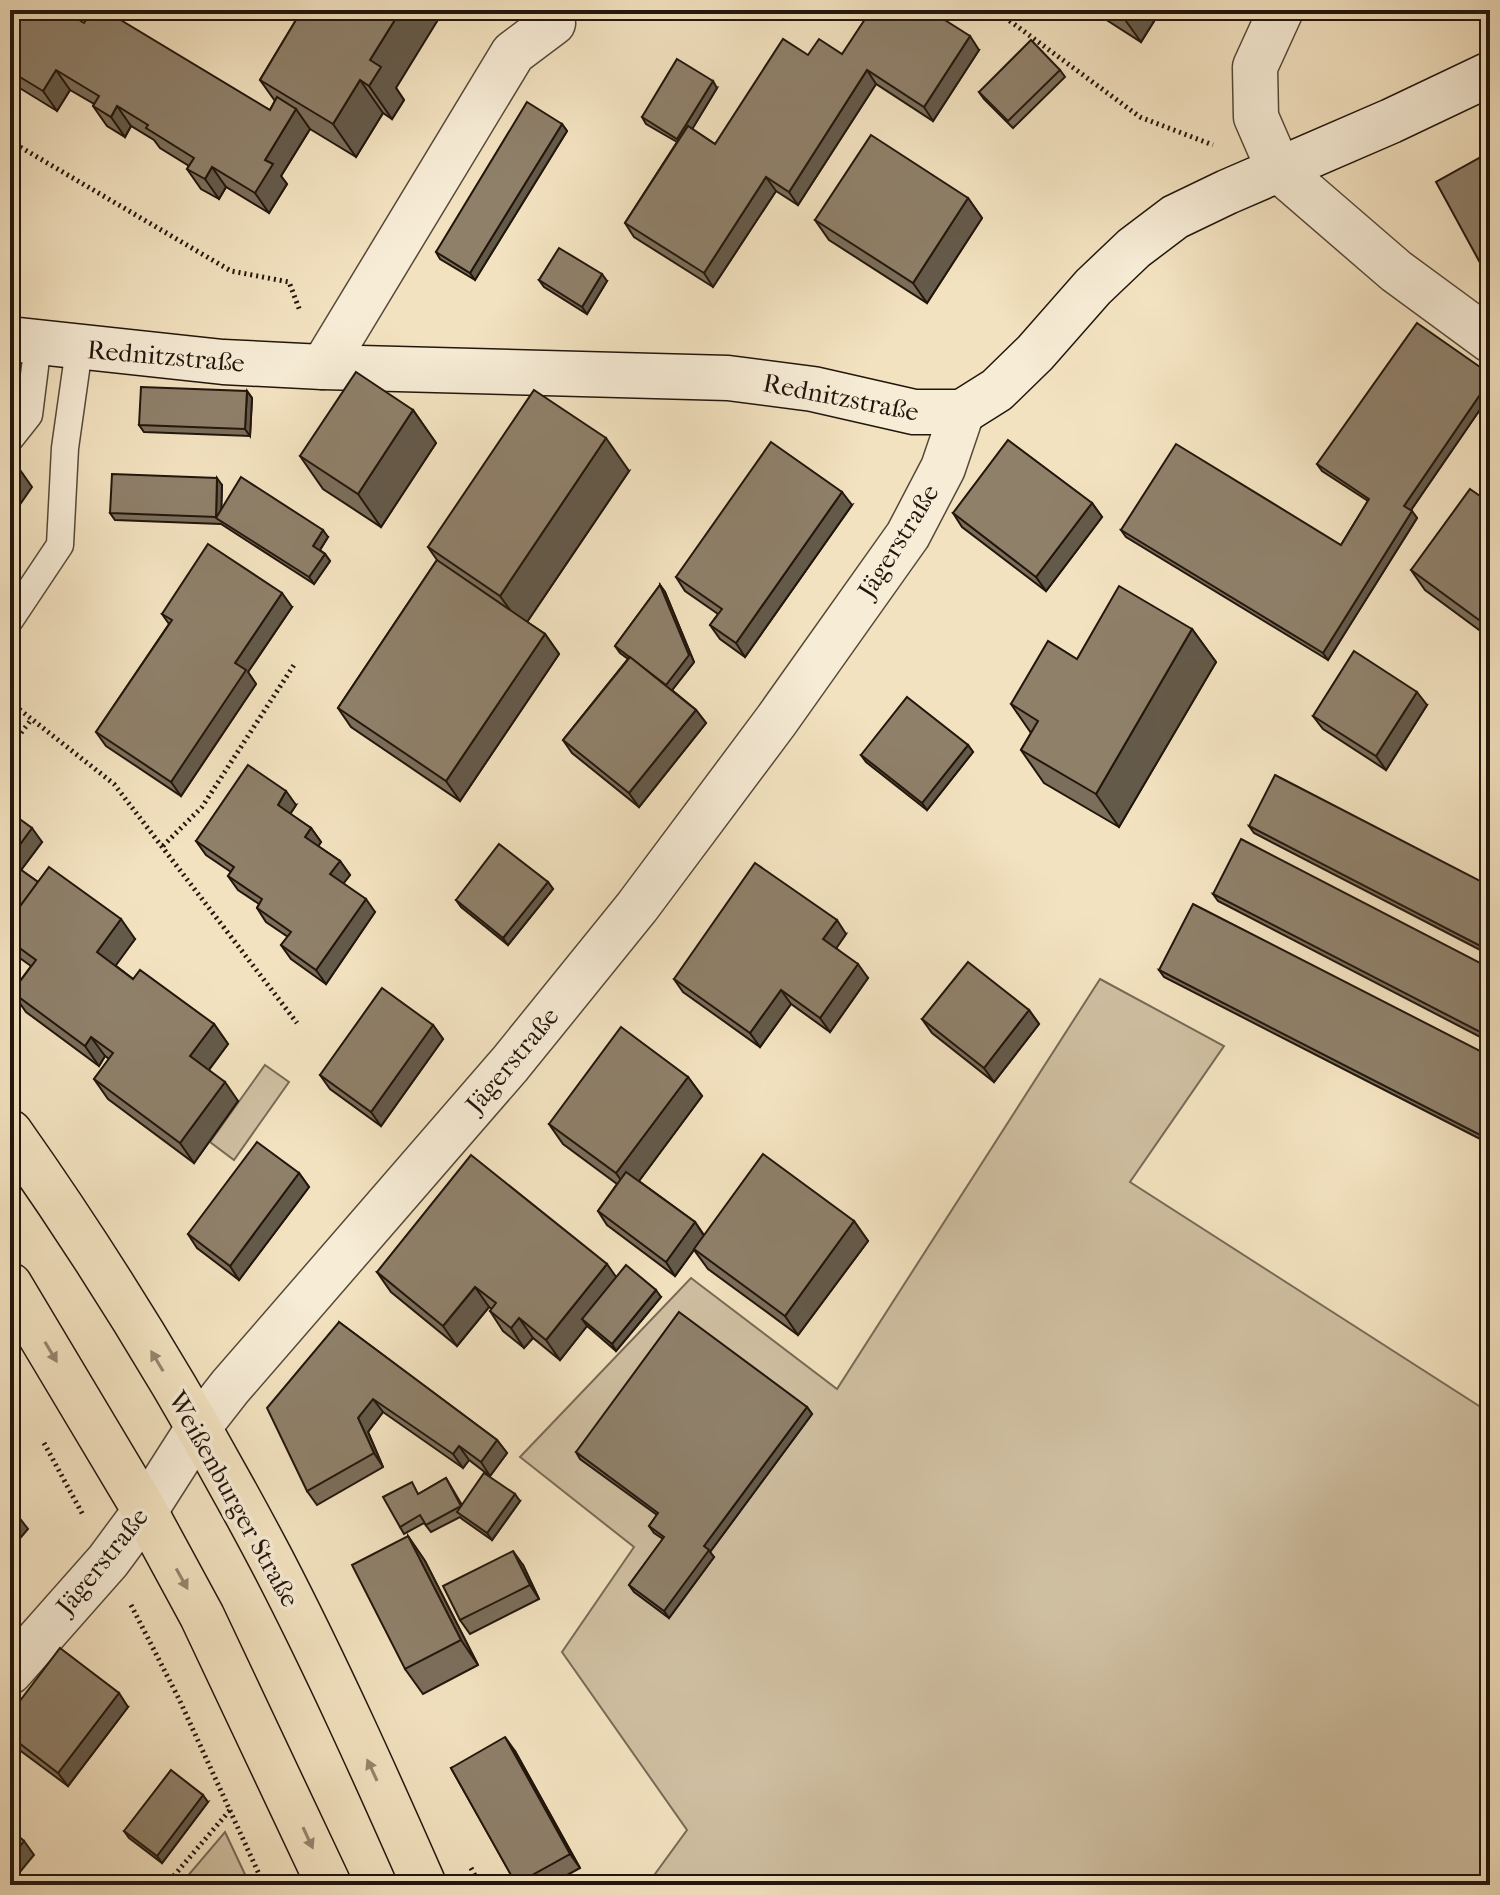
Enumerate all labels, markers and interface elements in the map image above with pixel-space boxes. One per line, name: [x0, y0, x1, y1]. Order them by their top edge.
street label: Rednitzstraße: [86, 334, 246, 379]
street label: Rednitzstraße: [760, 367, 922, 428]
street label: Jägerstraße: [850, 479, 946, 606]
street label: Jägerstraße: [458, 1001, 566, 1121]
one-way arrow: [44, 1341, 58, 1363]
one-way arrow: [150, 1350, 164, 1372]
street label: Weißenburger Straße: [161, 1385, 306, 1613]
street label: Jägerstraße: [49, 1502, 155, 1622]
one-way arrow: [175, 1568, 188, 1591]
one-way arrow: [365, 1758, 378, 1782]
one-way arrow: [301, 1827, 315, 1850]

